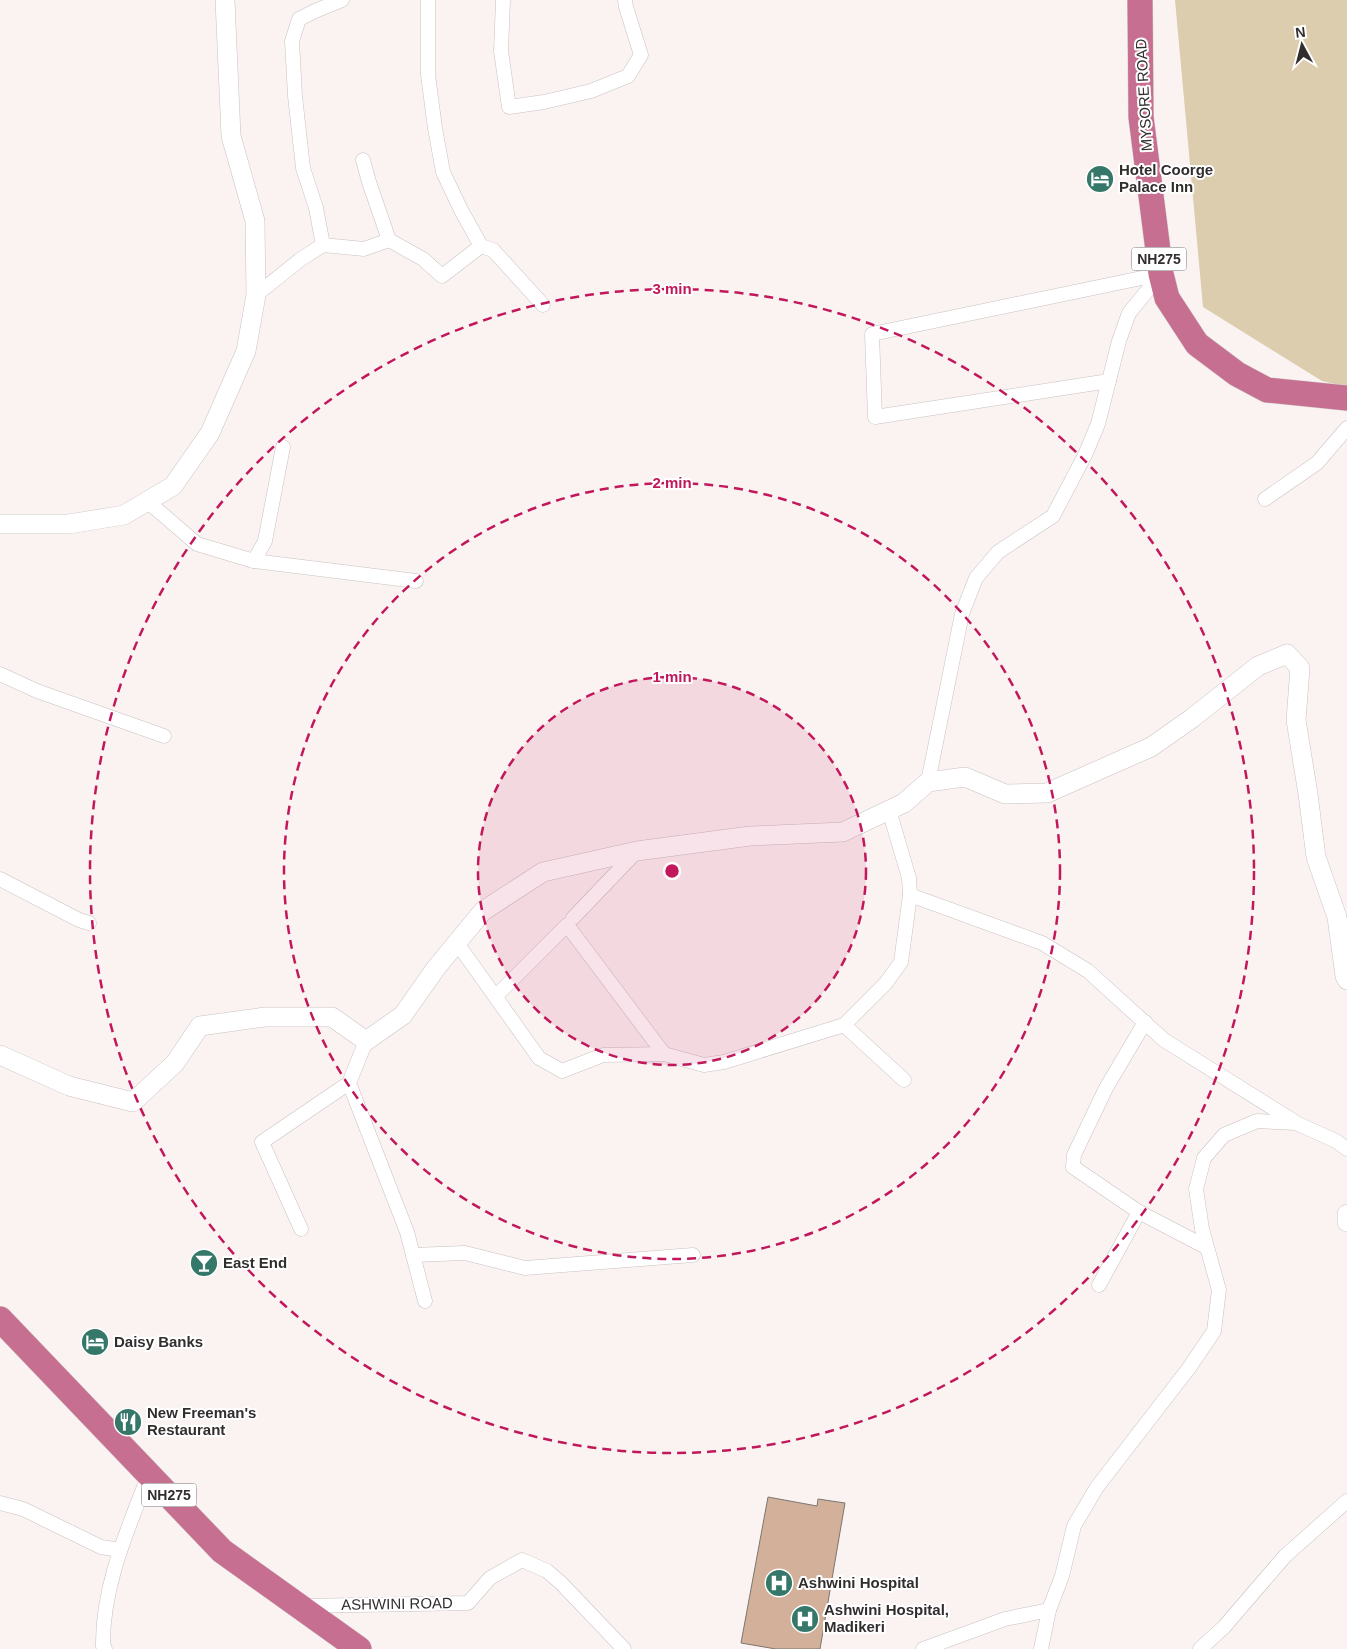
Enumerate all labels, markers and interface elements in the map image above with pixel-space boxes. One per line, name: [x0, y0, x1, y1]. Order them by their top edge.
north arrow: [1277, 20, 1327, 70]
text: N: [1294, 24, 1306, 41]
street label: MYSORE ROAD: [1132, 38, 1155, 152]
place label: Hotel Coorge Palace Inn: [1119, 161, 1213, 195]
hotel icon: Hotel Coorge Palace Inn: [1085, 164, 1115, 194]
road number: NH275: [1132, 248, 1186, 270]
text: 3 min: [652, 280, 692, 297]
text: 2 min: [652, 474, 692, 491]
text: 1 min: [652, 668, 692, 685]
centre of rings: [663, 862, 681, 880]
bar icon: East End: [189, 1248, 219, 1278]
place label: East End: [223, 1254, 287, 1271]
hotel icon: Daisy Banks: [80, 1327, 110, 1357]
place label: Daisy Banks: [114, 1333, 203, 1350]
place label: New Freeman's Restaurant: [147, 1404, 256, 1438]
restaurant icon: New Freeman's Restaurant: [113, 1407, 143, 1437]
road number: NH275: [142, 1484, 196, 1506]
hospital icon: Ashwini Hospital: [764, 1568, 794, 1598]
place label: Ashwini Hospital: [798, 1574, 919, 1591]
street label: ASHWINI ROAD: [341, 1594, 453, 1613]
place label: Ashwini Hospital, Madikeri: [824, 1601, 949, 1635]
hospital icon: Ashwini Hospital, Madikeri: [790, 1604, 820, 1634]

